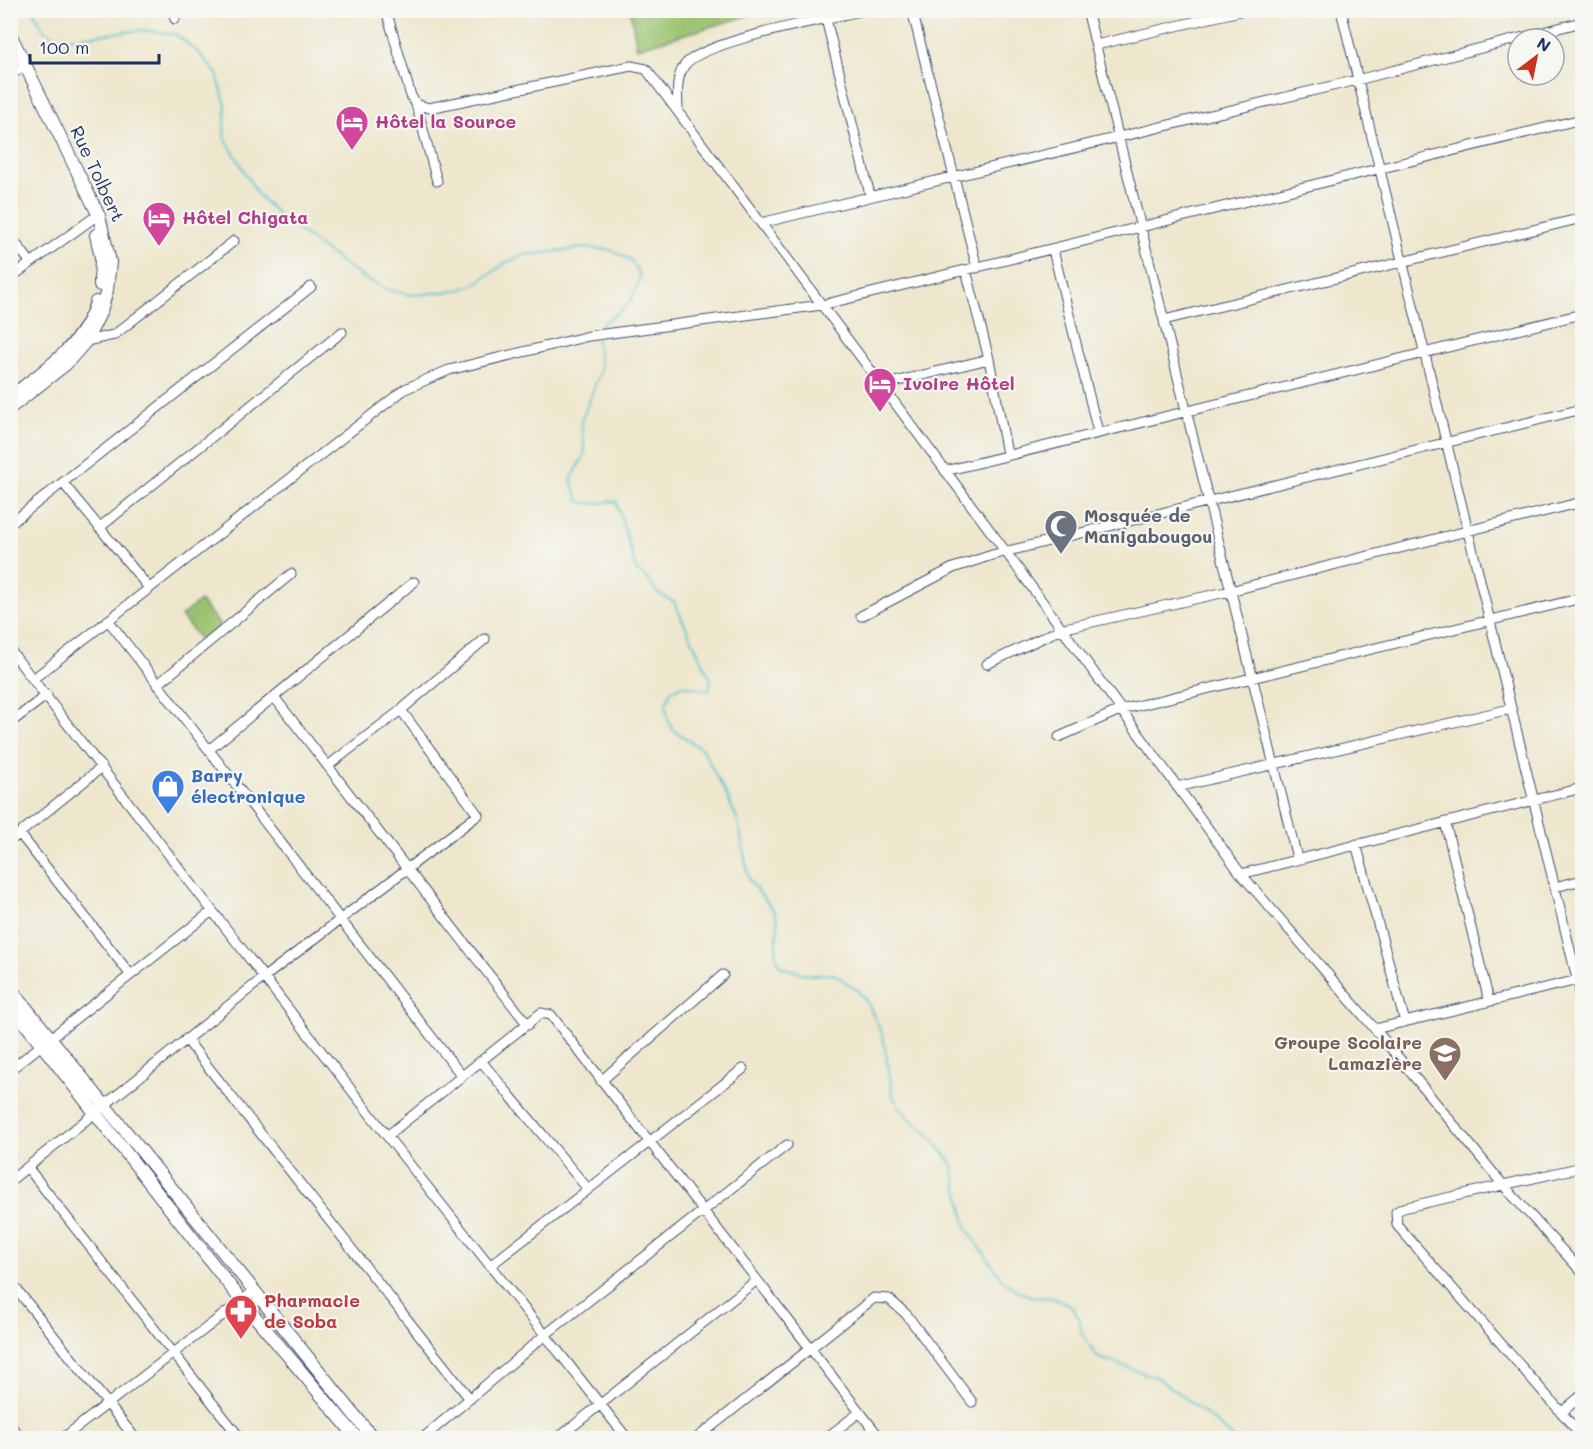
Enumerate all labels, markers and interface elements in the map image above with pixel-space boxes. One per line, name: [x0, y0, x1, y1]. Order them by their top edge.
scale bar: [30, 27, 159, 65]
north arrow: [1506, 27, 1566, 87]
text: N: [1533, 32, 1555, 56]
text: 100 m: [39, 35, 89, 59]
hotel icon: Hôtel la Source: [334, 104, 370, 151]
place label: Hôtel la Source: [375, 109, 517, 133]
street label: Rue Tolbert: [65, 122, 131, 225]
hotel icon: Hôtel Chigata: [141, 200, 177, 247]
place label: Hôtel Chigata: [182, 205, 308, 229]
hotel icon: Ivoire Hôtel: [862, 366, 898, 413]
place label: Ivoire Hôtel: [903, 371, 1015, 395]
place label: Mosquée de Manigabougou: [1084, 503, 1212, 548]
mosque icon: Mosquée de Manigabougou: [1043, 508, 1079, 555]
place label: Barry électronique: [191, 763, 306, 808]
shop icon: Barry électronique: [150, 768, 186, 815]
place label: Groupe Scolaire Lamazière: [1274, 1030, 1422, 1075]
school or university icon: Groupe Scolaire Lamazière: [1427, 1035, 1463, 1082]
place label: Pharmacie de Soba: [264, 1288, 360, 1333]
pharmacy icon: Pharmacie de Soba: [223, 1293, 259, 1340]

